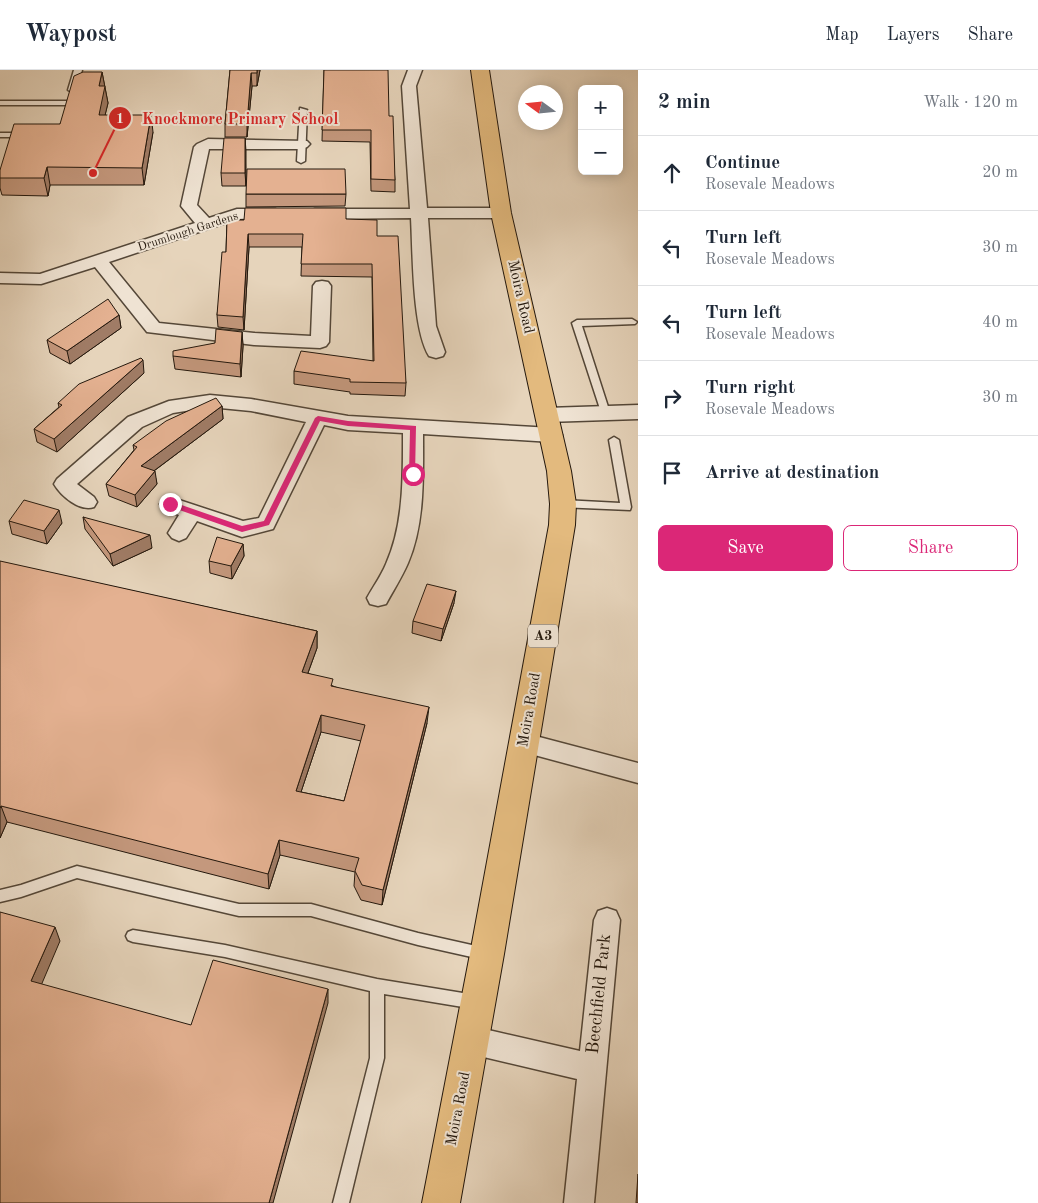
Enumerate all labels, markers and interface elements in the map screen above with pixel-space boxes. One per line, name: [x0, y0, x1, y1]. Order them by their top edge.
text: Waypost: [25, 23, 117, 47]
text: Map: [825, 26, 859, 44]
text: Layers: [887, 26, 939, 44]
text: Share: [967, 26, 1013, 44]
north arrow: [518, 85, 563, 130]
map controls: [578, 85, 623, 175]
button: +: [578, 85, 623, 130]
text: 2 min: [658, 92, 711, 113]
text: Walk · 120 m: [923, 95, 1018, 111]
callout: Knockmore Primary School: [107, 102, 349, 133]
text: 1: [116, 112, 124, 127]
text: Knockmore Primary School: [142, 112, 338, 128]
button: −: [578, 130, 623, 175]
text: Continue: [705, 154, 780, 173]
icon: ahead: [658, 159, 686, 187]
text: 20 m: [982, 165, 1018, 181]
text: Rosevale Meadows: [705, 177, 835, 193]
street label: Drumlough Gardens: [136, 210, 240, 254]
text: Turn left: [705, 229, 782, 248]
icon: left: [658, 234, 686, 262]
text: 30 m: [982, 240, 1018, 256]
text: Rosevale Meadows: [705, 252, 835, 268]
street label: Moira Road: [504, 259, 536, 336]
text: Turn left: [705, 304, 782, 323]
icon: left: [658, 309, 686, 337]
text: 40 m: [982, 315, 1018, 331]
text: Rosevale Meadows: [705, 327, 835, 343]
text: Turn right: [705, 379, 795, 398]
icon: right: [658, 384, 686, 412]
text: 30 m: [982, 390, 1018, 406]
text: Rosevale Meadows: [705, 402, 835, 418]
icon: arrive: [658, 459, 686, 487]
route start: [402, 463, 425, 486]
text: Arrive at destination: [705, 464, 879, 483]
route end: [159, 493, 182, 516]
button: Save: [658, 525, 833, 571]
button: Share: [843, 525, 1018, 571]
road number: A3: [528, 624, 558, 648]
street label: Moira Road: [516, 671, 544, 748]
street label: Beechfield Park: [584, 933, 614, 1055]
street label: Moira Road: [444, 1070, 474, 1147]

